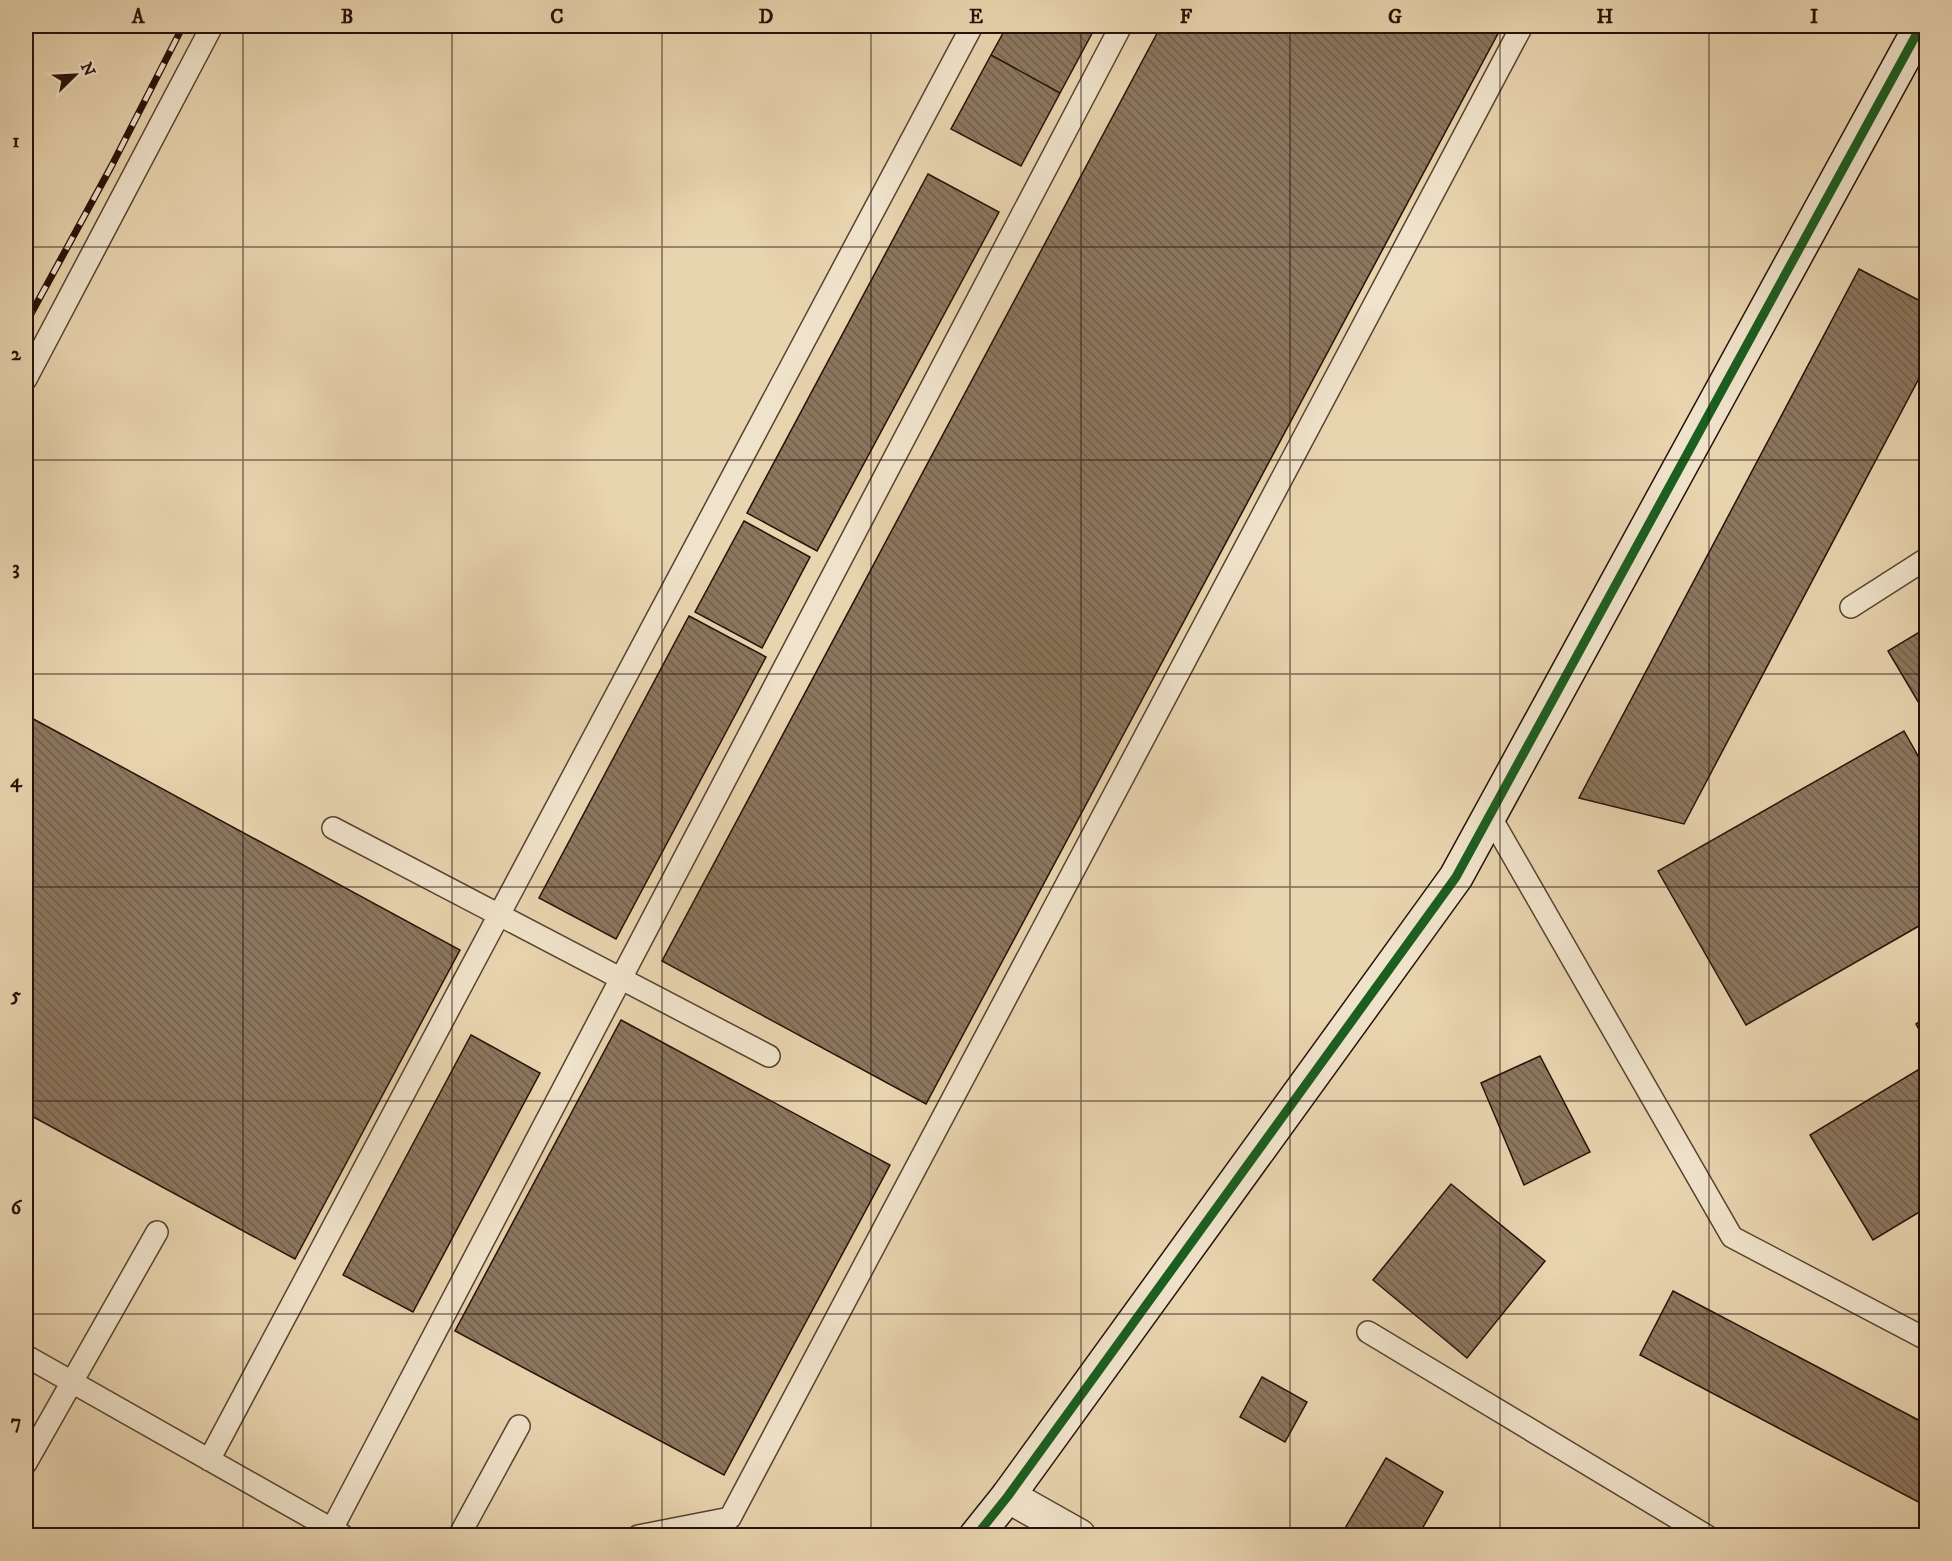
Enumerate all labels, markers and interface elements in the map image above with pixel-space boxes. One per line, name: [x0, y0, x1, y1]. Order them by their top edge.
text: A: [131, 5, 146, 30]
text: B: [341, 5, 353, 30]
text: C: [550, 5, 564, 30]
text: D: [759, 5, 774, 30]
text: E: [969, 5, 983, 30]
text: F: [1180, 5, 1193, 30]
text: G: [1388, 5, 1402, 30]
text: H: [1597, 5, 1614, 30]
text: I: [1810, 5, 1818, 30]
north arrow: [45, 45, 105, 105]
text: N: [76, 59, 100, 79]
text: 1: [12, 129, 20, 154]
text: 2: [11, 342, 22, 367]
text: 3: [12, 556, 20, 581]
text: 4: [10, 769, 23, 794]
text: 5: [10, 983, 21, 1008]
text: 6: [11, 1196, 23, 1221]
text: 7: [11, 1410, 21, 1435]

